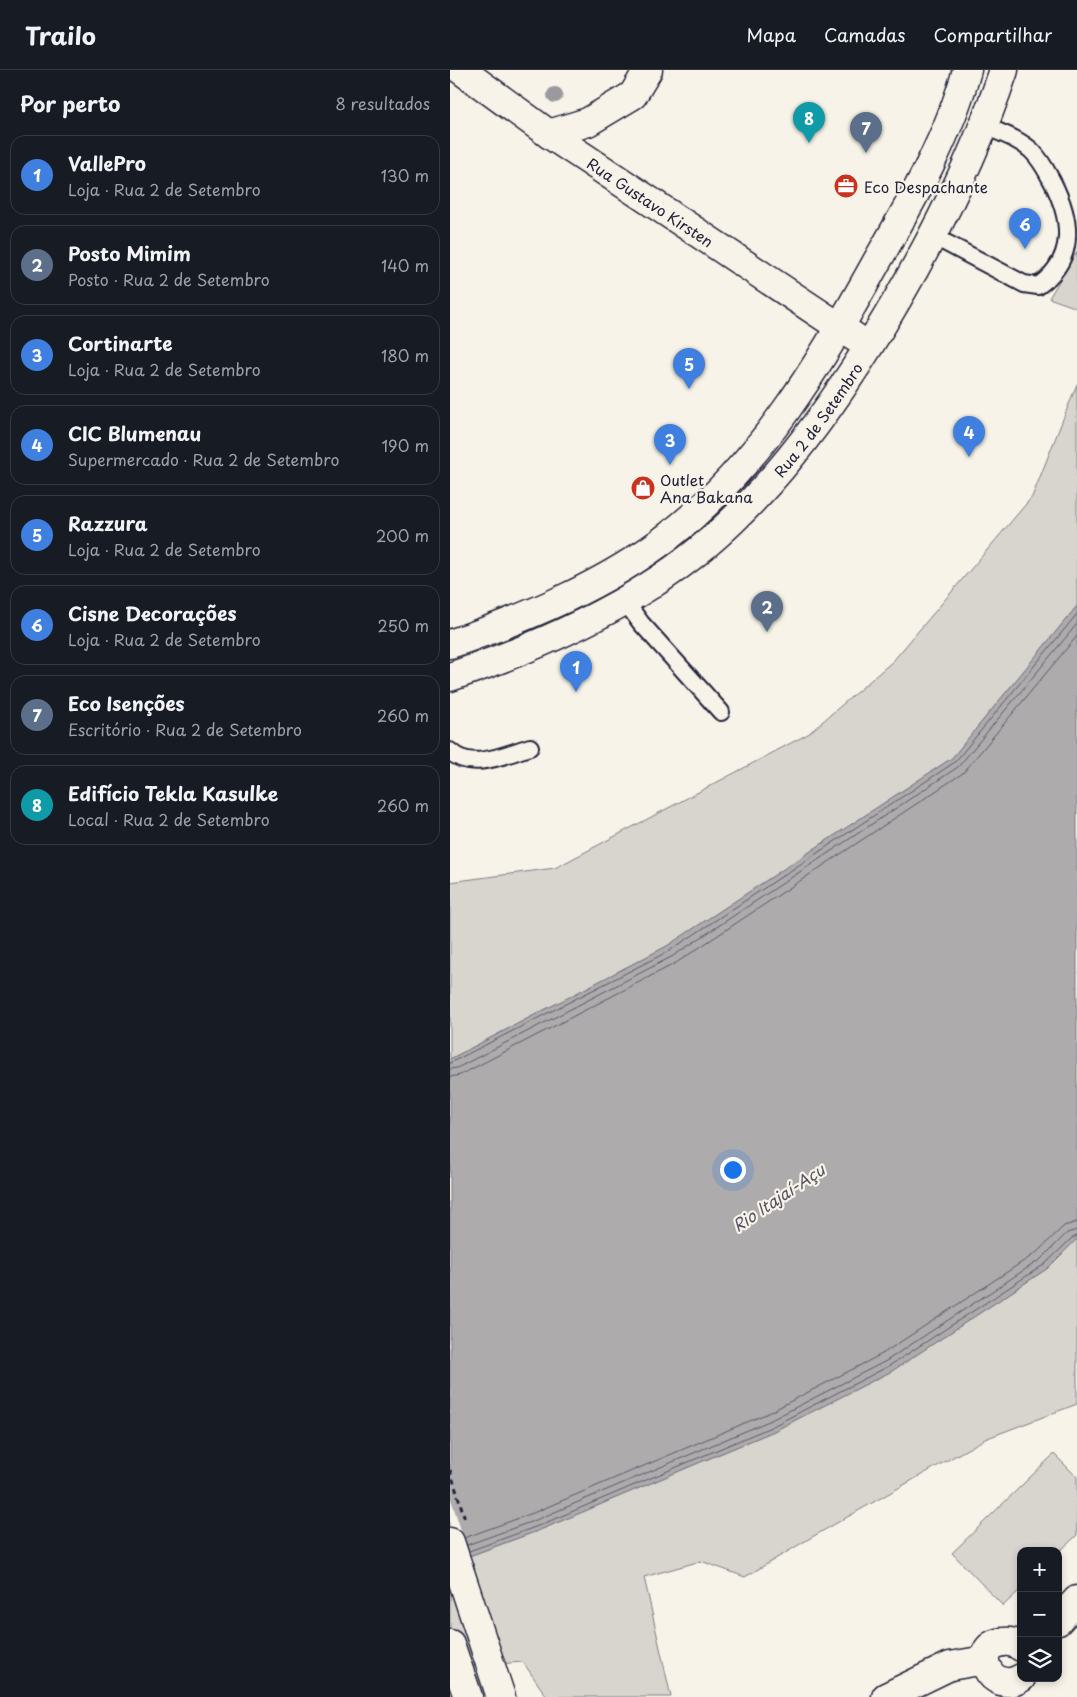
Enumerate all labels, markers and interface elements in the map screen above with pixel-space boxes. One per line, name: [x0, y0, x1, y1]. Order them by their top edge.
text: Trailo: [25, 17, 96, 53]
text: Mapa: [746, 21, 796, 48]
text: Camadas: [824, 21, 906, 48]
text: Compartilhar: [934, 21, 1052, 48]
text: Por perto: [20, 87, 120, 119]
text: 8 resultados: [335, 91, 430, 115]
pin: 8: [793, 102, 825, 143]
pin: 7: [850, 112, 882, 153]
text: VallePro: [68, 149, 146, 177]
street label: Rua Gustavo Kirsten: [583, 151, 719, 252]
text: 1: [33, 163, 41, 187]
text: 130 m: [381, 163, 429, 187]
office icon: Eco Despachante: [833, 173, 859, 199]
place label: Eco Despachante: [864, 175, 988, 198]
text: Loja · Rua 2 de Setembro: [68, 177, 261, 201]
pin: 6: [1009, 208, 1041, 249]
text: Posto Mimim: [68, 239, 191, 267]
text: 2: [31, 253, 43, 277]
text: 140 m: [381, 253, 429, 277]
text: Posto · Rua 2 de Setembro: [68, 267, 270, 291]
text: Cortinarte: [68, 329, 173, 357]
text: 3: [32, 343, 42, 367]
text: 180 m: [381, 343, 429, 367]
pin: 5: [673, 348, 705, 389]
text: Loja · Rua 2 de Setembro: [68, 357, 261, 381]
street label: Rua 2 de Setembro: [768, 358, 867, 482]
pin: 4: [953, 416, 985, 457]
text: CIC Blumenau: [68, 419, 201, 447]
pin: 3: [654, 424, 686, 465]
text: 4: [32, 433, 42, 457]
text: 190 m: [381, 433, 429, 457]
text: Supermercado · Rua 2 de Setembro: [68, 447, 339, 471]
place label: Outlet Ana Bakana: [660, 468, 753, 508]
shop icon: Outlet Ana Bakana: [630, 475, 656, 501]
text: Razzura: [68, 509, 148, 537]
text: 5: [32, 523, 42, 547]
text: 200 m: [376, 523, 429, 547]
text: Loja · Rua 2 de Setembro: [68, 537, 261, 561]
pin: 2: [751, 591, 783, 632]
text: Cisne Decorações: [68, 599, 237, 627]
text: 6: [31, 613, 43, 637]
text: 250 m: [378, 613, 429, 637]
text: Loja · Rua 2 de Setembro: [68, 627, 261, 651]
pin: 1: [560, 651, 592, 692]
text: Eco Isenções: [68, 689, 185, 717]
text: 7: [32, 703, 42, 727]
text: 260 m: [377, 703, 429, 727]
text: Escritório · Rua 2 de Setembro: [68, 717, 302, 741]
text: Edifício Tekla Kasulke: [68, 779, 278, 807]
text: 8: [32, 793, 42, 817]
text: 260 m: [377, 793, 429, 817]
text: Local · Rua 2 de Setembro: [68, 807, 270, 831]
water label: Rio Itajaí-Açu: [727, 1156, 830, 1237]
your location: [720, 1157, 746, 1183]
map controls: [1017, 1547, 1062, 1682]
button: +: [1017, 1547, 1062, 1592]
button: −: [1017, 1592, 1062, 1637]
button: layers: [1017, 1637, 1062, 1682]

